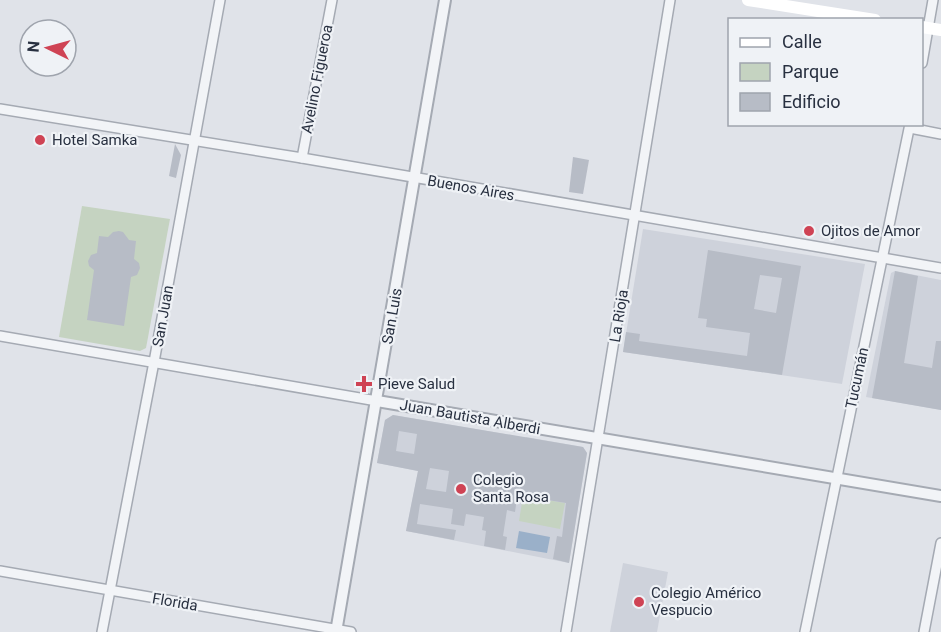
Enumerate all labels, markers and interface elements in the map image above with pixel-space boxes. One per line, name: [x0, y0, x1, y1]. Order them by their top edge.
north arrow: [18, 18, 78, 78]
legend: [728, 18, 923, 126]
street label: Avelino Figueroa: [298, 23, 336, 135]
text: Calle: [782, 31, 822, 52]
text: N: [24, 40, 44, 53]
text: Parque: [782, 61, 839, 82]
text: Edificio: [782, 91, 841, 112]
place label: Hotel Samka: [52, 131, 137, 149]
marker: Hotel Samka: [33, 133, 47, 147]
street label: Buenos Aires: [426, 172, 516, 204]
place label: Ojitos de Amor: [821, 222, 920, 240]
marker: Ojitos de Amor: [802, 224, 816, 238]
street label: San Juan: [149, 284, 177, 348]
street label: San Luis: [378, 287, 406, 345]
street label: La Rioja: [606, 288, 632, 344]
street label: Tucumán: [842, 346, 872, 410]
marker: Pieve Salud: [355, 375, 373, 393]
place label: Pieve Salud: [378, 375, 455, 393]
street label: Juan Bautista Alberdi: [398, 396, 542, 438]
place label: Colegio Santa Rosa: [473, 471, 549, 506]
marker: Colegio Santa Rosa: [454, 482, 468, 496]
place label: Colegio Américo Vespucio: [651, 584, 761, 619]
street label: Florida: [151, 589, 199, 615]
marker: Colegio Américo Vespucio: [632, 595, 646, 609]

